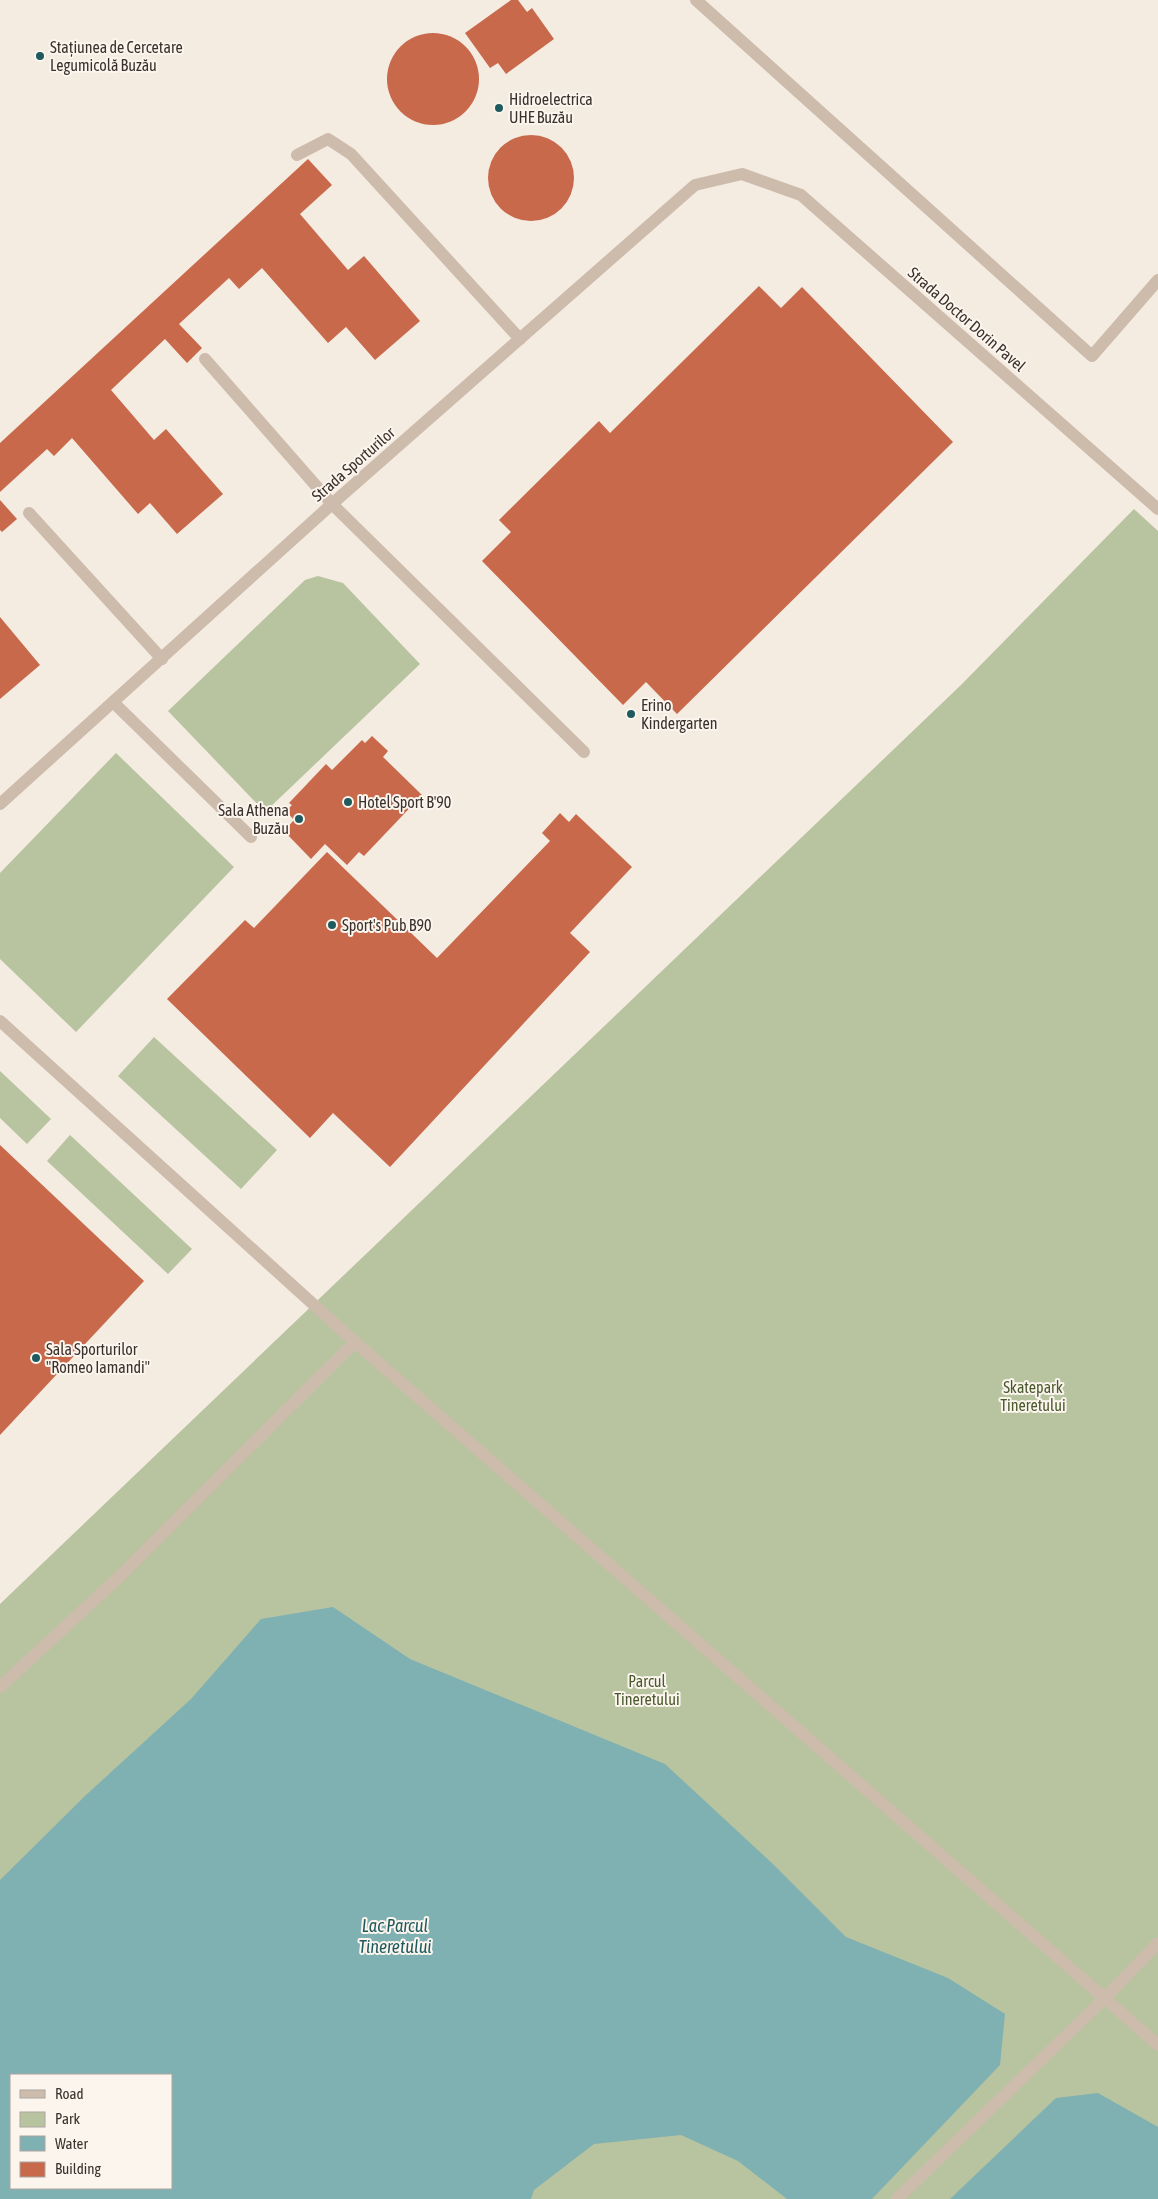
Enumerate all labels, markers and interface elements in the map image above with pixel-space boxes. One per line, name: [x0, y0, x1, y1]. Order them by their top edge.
place label: Stațiunea de Cercetare Legumicolă Buzău: [50, 38, 183, 75]
marker: Stațiunea de Cercetare Legumicolă Buzău: [34, 50, 46, 62]
place label: Hidroelectrica UHE Buzău: [509, 90, 593, 126]
marker: Hidroelectrica UHE Buzău: [493, 102, 505, 114]
street label: Strada Doctor Dorin Pavel: [905, 263, 1030, 375]
street label: Strada Sporturilor: [308, 423, 399, 506]
place label: Erino Kindergarten: [641, 696, 717, 733]
marker: Erino Kindergarten: [625, 708, 637, 720]
place label: Hotel Sport B'90: [358, 793, 451, 812]
marker: Hotel Sport B'90: [342, 796, 354, 808]
place label: Sala Athena Buzău: [218, 801, 289, 837]
marker: Sala Athena Buzău: [293, 813, 305, 825]
place label: Sport's Pub B90: [342, 916, 431, 935]
marker: Sport's Pub B90: [326, 919, 338, 931]
place label: Sala Sporturilor "Romeo Iamandi": [46, 1340, 150, 1376]
marker: Sala Sporturilor "Romeo Iamandi": [30, 1352, 42, 1364]
park label: Skatepark Tineretului: [1000, 1378, 1066, 1414]
park label: Parcul Tineretului: [614, 1672, 680, 1708]
water label: Lac Parcul Tineretului: [358, 1915, 432, 1957]
legend: [10, 2074, 172, 2189]
text: Road: [55, 2085, 84, 2102]
text: Park: [55, 2110, 80, 2127]
text: Water: [55, 2135, 88, 2152]
text: Building: [55, 2160, 101, 2177]

